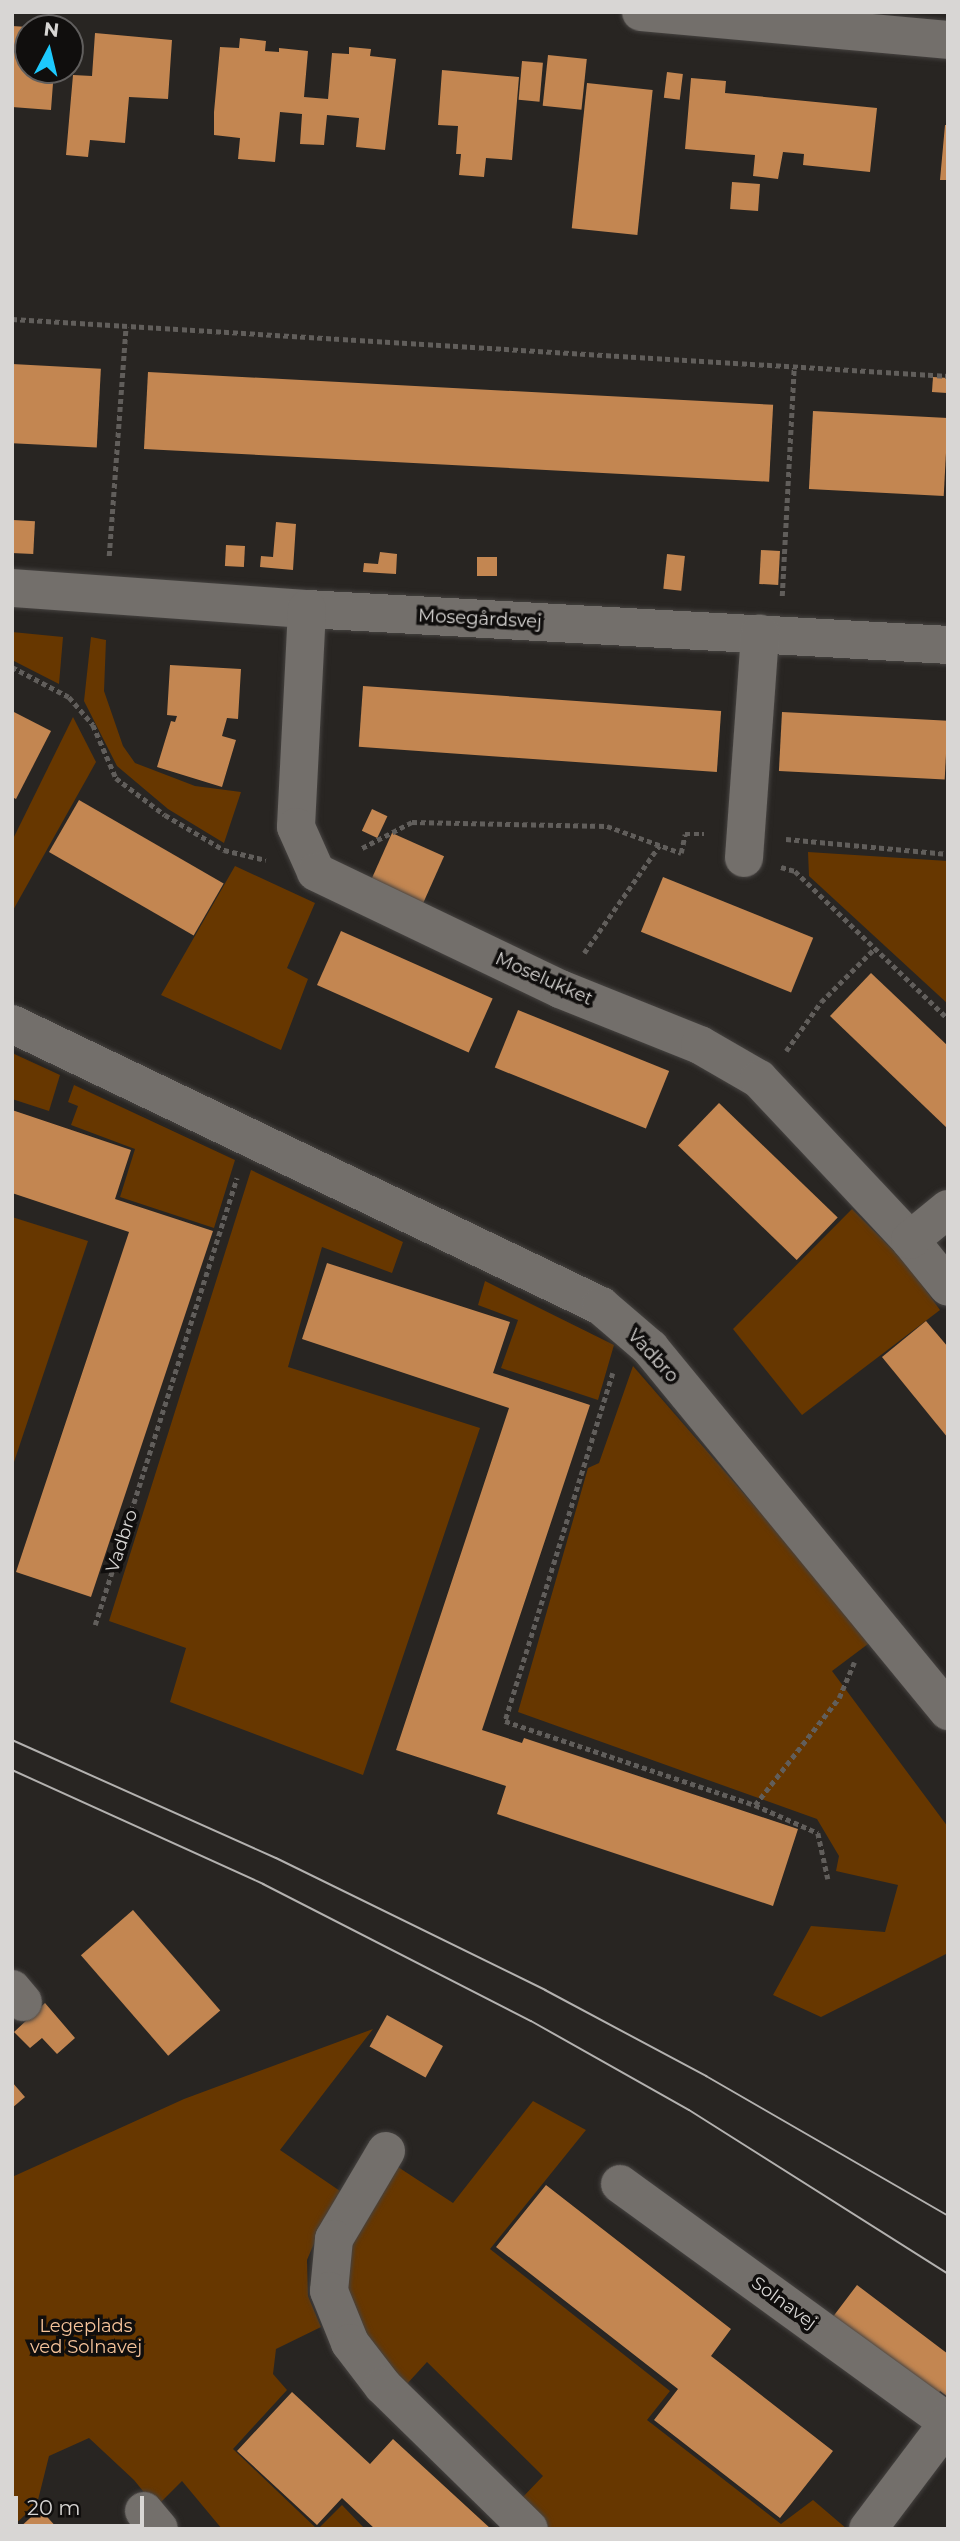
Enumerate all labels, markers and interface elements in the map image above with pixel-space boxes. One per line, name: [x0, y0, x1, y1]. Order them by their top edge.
north arrow: [14, 14, 84, 84]
text: N: [42, 17, 60, 42]
street label: Mosegårdsvej: [417, 605, 543, 633]
street label: Moselukket: [492, 948, 596, 1010]
street label: Vadbro: [623, 1325, 683, 1387]
street label: Vadbro: [102, 1507, 142, 1575]
street label: Solnavej: [747, 2272, 821, 2334]
park label: Legeplads ved Solnavej: [30, 2316, 142, 2358]
scale bar: [18, 2482, 147, 2526]
text: 20 m: [27, 2495, 81, 2520]

